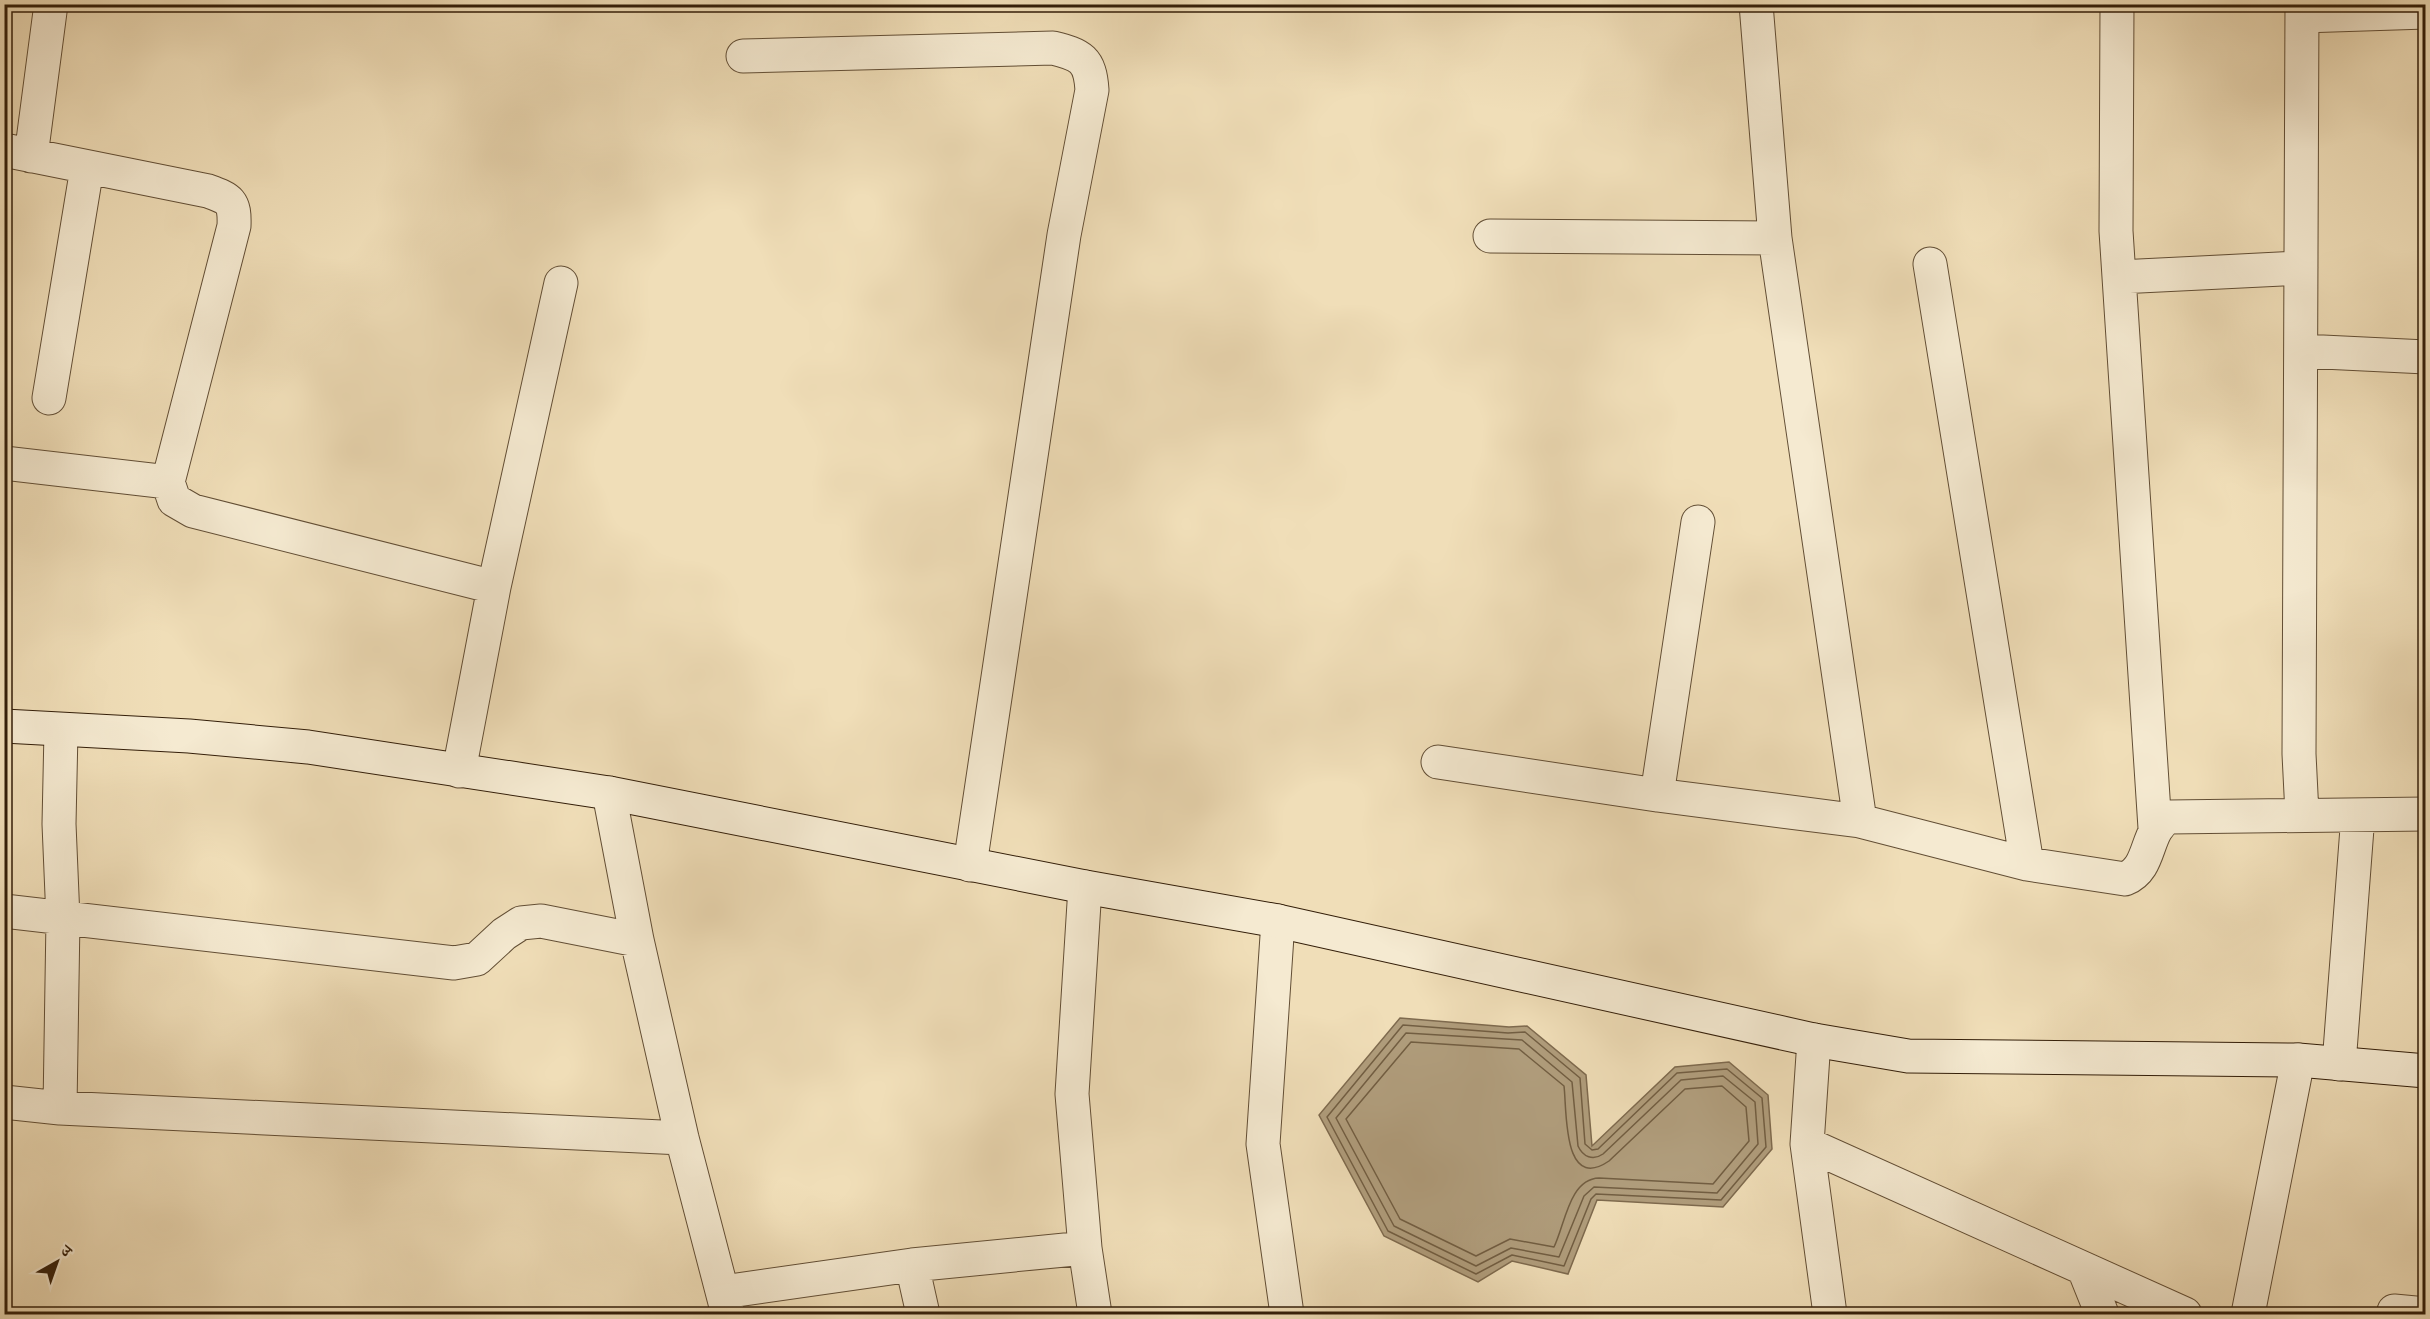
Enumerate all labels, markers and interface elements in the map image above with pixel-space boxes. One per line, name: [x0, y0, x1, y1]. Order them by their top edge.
north arrow: [27, 1232, 87, 1292]
text: उ: [56, 1240, 77, 1262]

